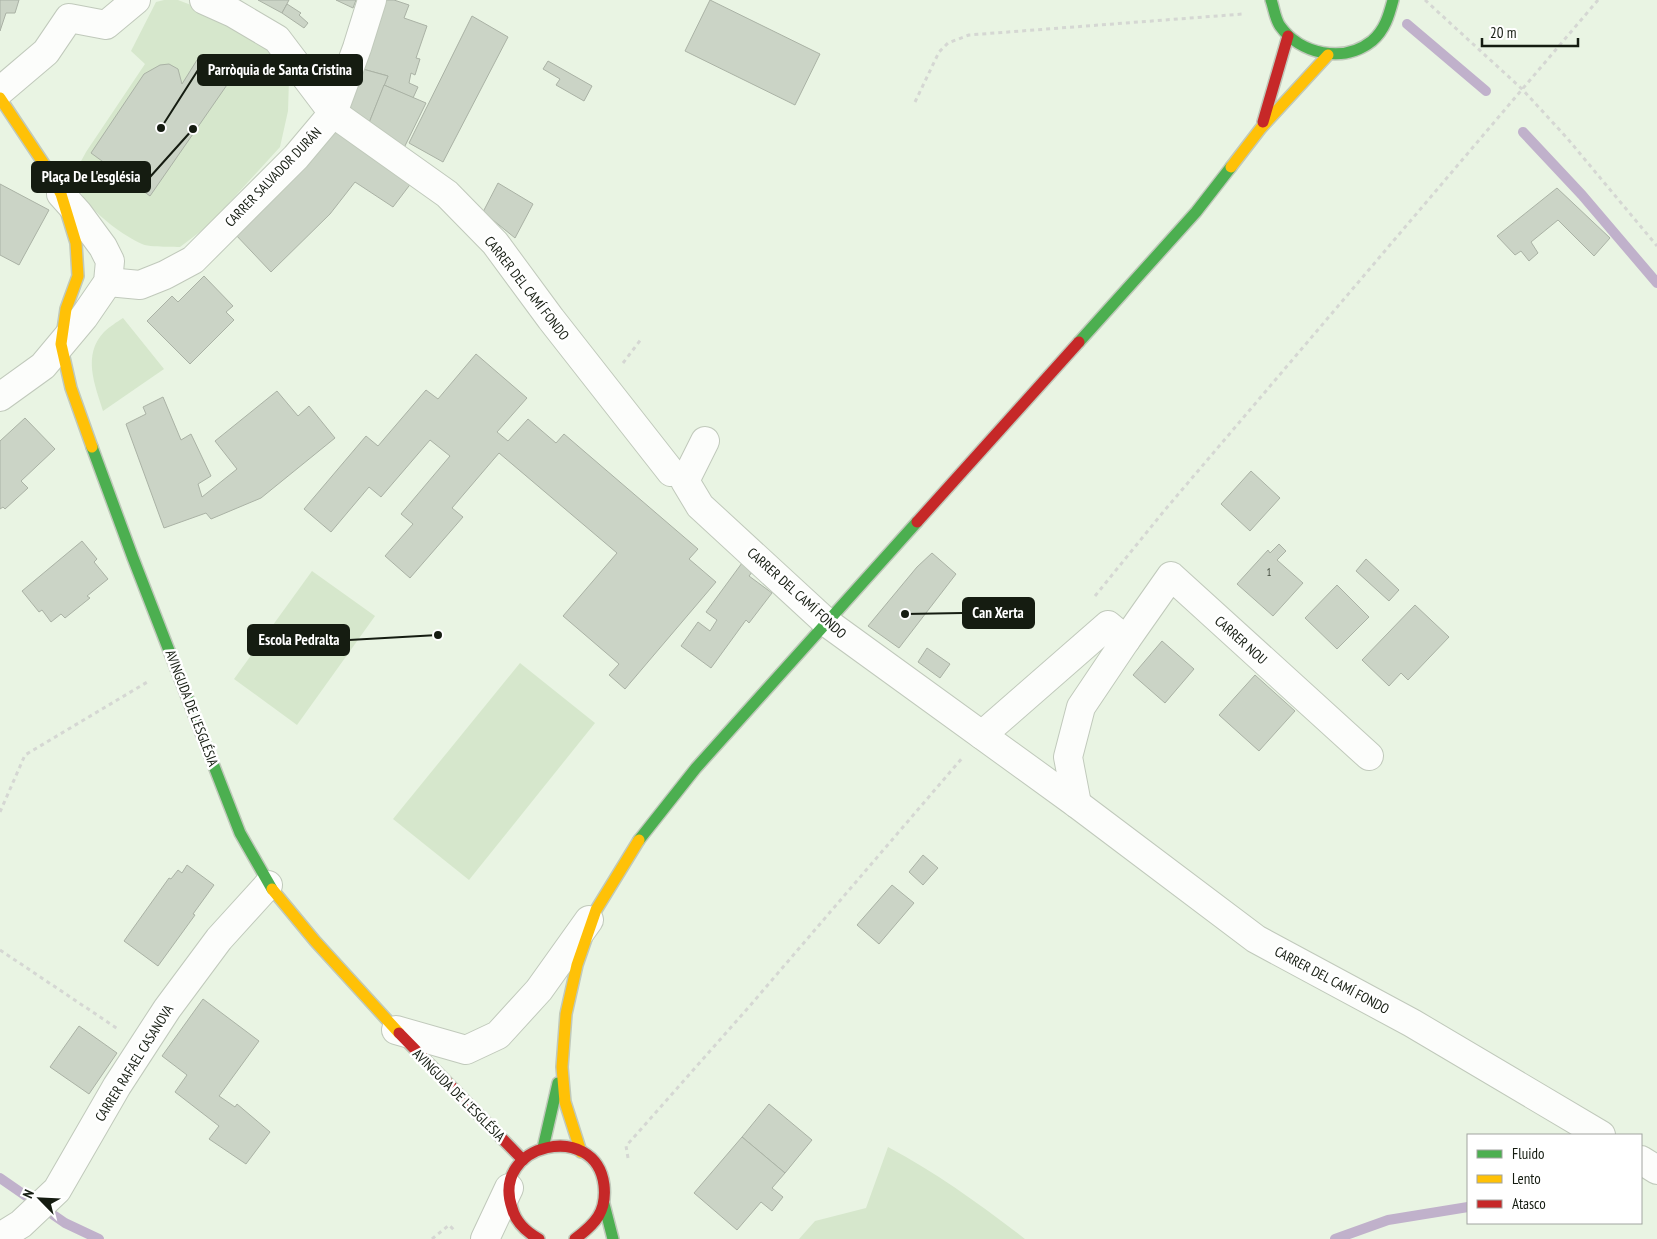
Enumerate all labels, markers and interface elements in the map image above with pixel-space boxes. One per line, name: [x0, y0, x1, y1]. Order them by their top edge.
scale bar: [1482, 15, 1578, 47]
text: 20 m: [1490, 23, 1516, 42]
callout: Parròquia de Santa Cristina: [198, 55, 362, 85]
text: Parròquia de Santa Cristina: [208, 60, 352, 79]
street label: CARRER SALVADOR DURÁN: [221, 123, 325, 231]
callout: Plaça De L'església: [32, 162, 150, 192]
text: Plaça De L'església: [42, 167, 140, 186]
street label: CARRER DEL CAMÍ FONDO: [481, 232, 573, 344]
street label: CARRER DEL CAMÍ FONDO: [744, 544, 851, 642]
house number: 1: [1267, 565, 1272, 579]
callout: Can Xerta: [963, 598, 1034, 628]
text: Can Xerta: [972, 603, 1024, 622]
street label: CARRER NOU: [1211, 612, 1271, 668]
callout: Escola Pedralta: [248, 625, 349, 655]
text: Escola Pedralta: [259, 630, 339, 649]
street label: AVINGUDA DE L'ESGLÉSIA: [161, 647, 223, 769]
street label: CARRER DEL CAMÍ FONDO: [1272, 942, 1393, 1018]
street label: CARRER RAFAEL CASANOVA: [91, 1001, 177, 1125]
street label: AVINGUDA DE L'ESGLÉSIA: [409, 1045, 509, 1145]
legend: [1467, 1134, 1642, 1224]
text: Fluido: [1512, 1144, 1544, 1163]
text: Lento: [1512, 1169, 1541, 1188]
north arrow: [15, 1174, 65, 1224]
text: N: [18, 1187, 38, 1201]
text: Atasco: [1512, 1194, 1546, 1213]

